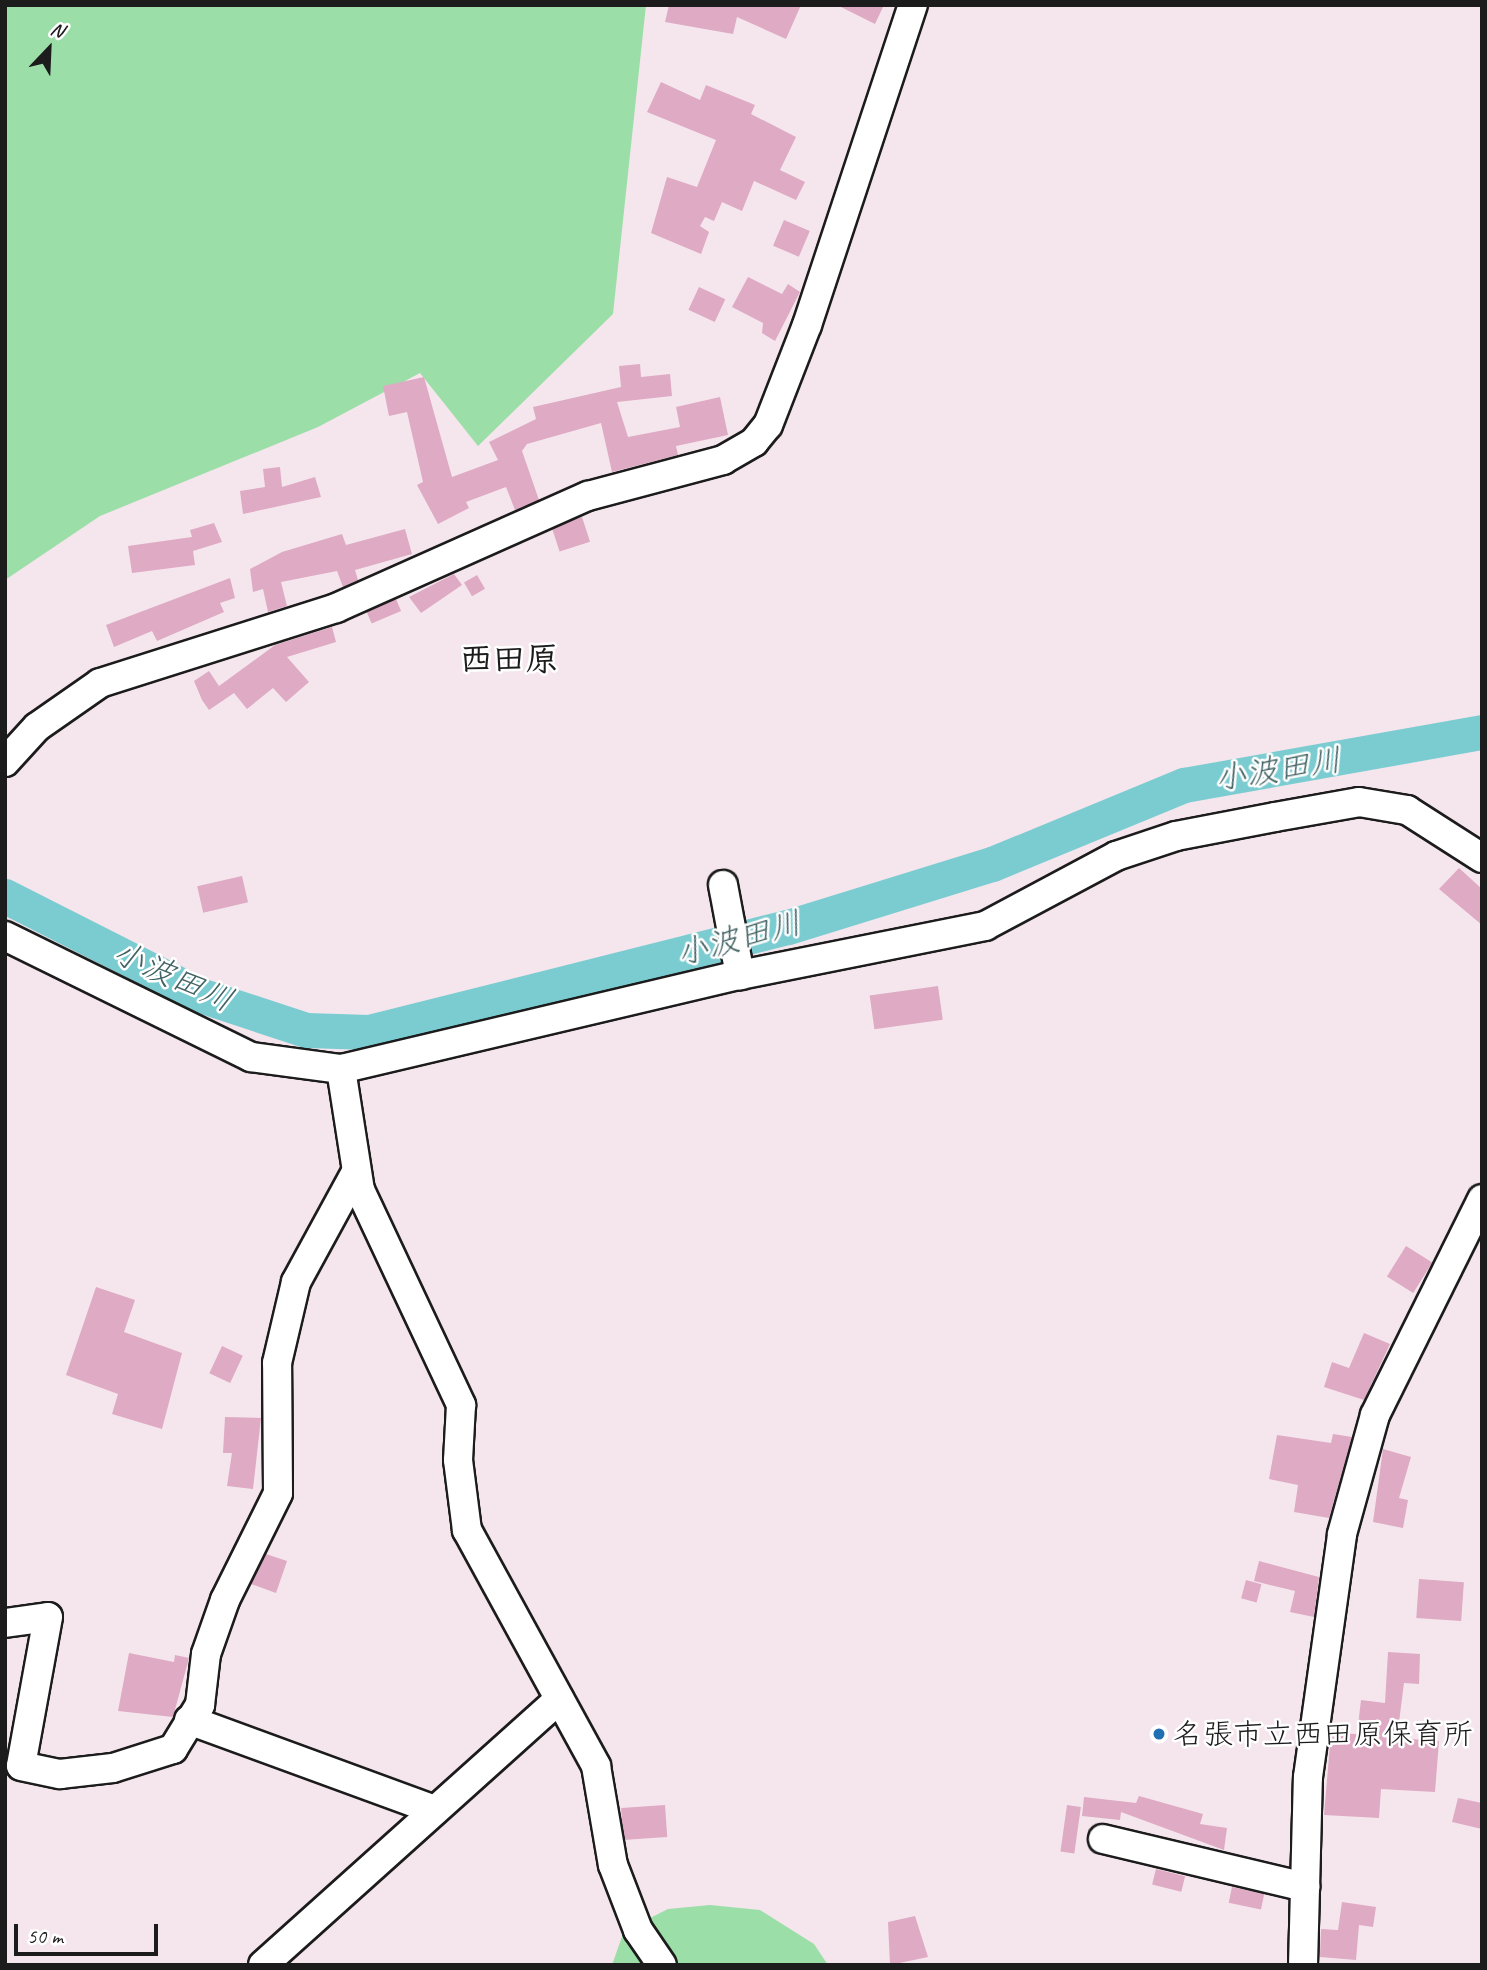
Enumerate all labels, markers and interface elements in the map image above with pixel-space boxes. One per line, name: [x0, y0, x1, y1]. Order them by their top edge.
north arrow: [14, 14, 84, 84]
text: N: [47, 16, 67, 43]
district label: 西田原: [460, 640, 558, 680]
water label: 小波田川: [1212, 741, 1344, 799]
water label: 小波田川: [672, 904, 806, 974]
water label: 小波田川: [107, 933, 239, 1021]
place label: 名張市立西田原保育所: [1173, 1716, 1473, 1752]
marker: 名張市立西田原保育所: [1151, 1726, 1167, 1742]
scale bar: [18, 1910, 161, 1954]
text: 50 m: [27, 1923, 63, 1949]

